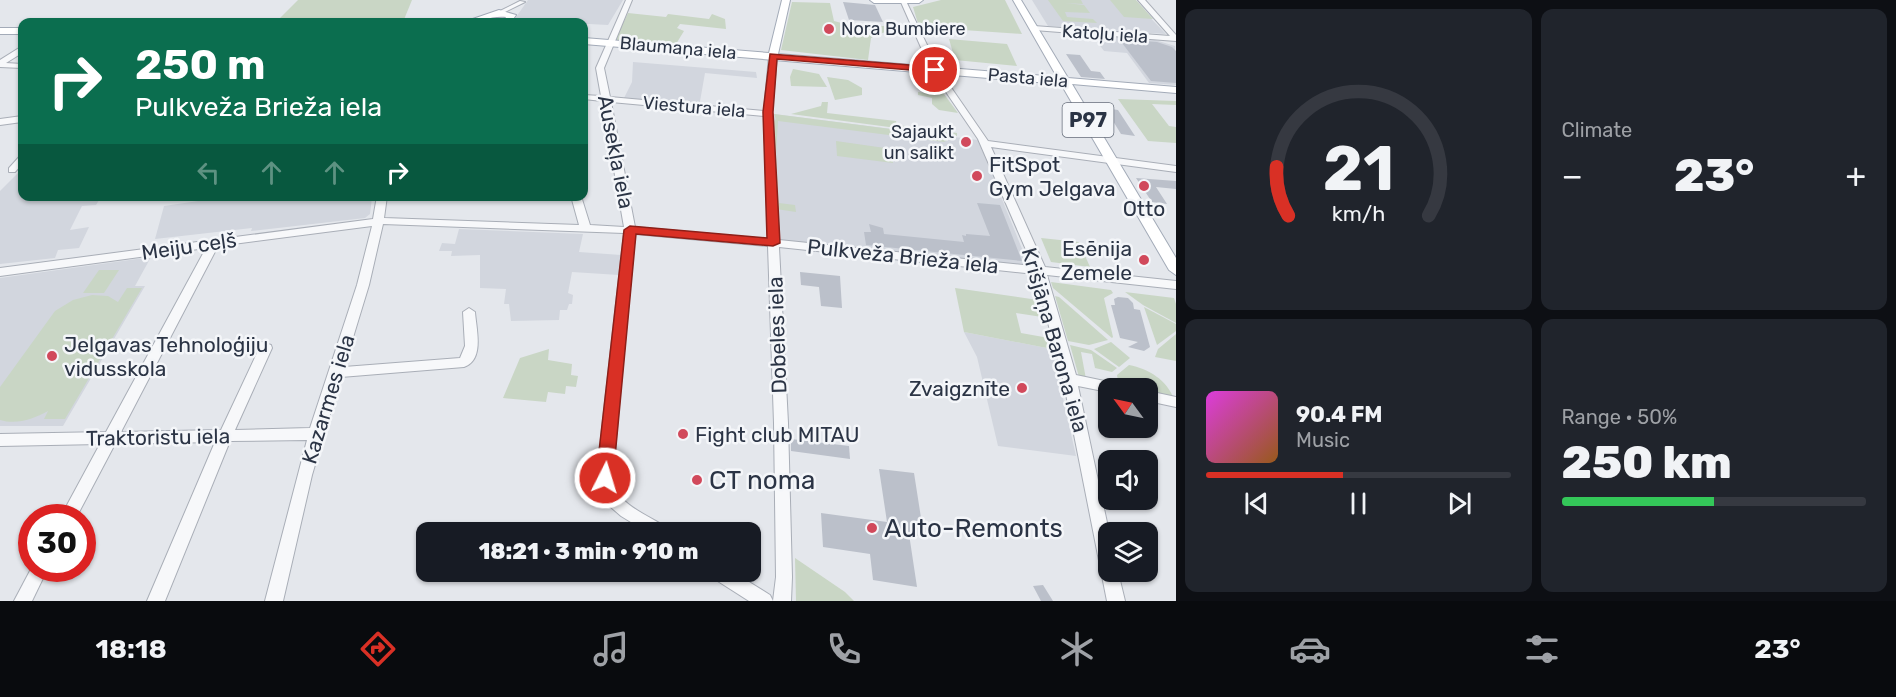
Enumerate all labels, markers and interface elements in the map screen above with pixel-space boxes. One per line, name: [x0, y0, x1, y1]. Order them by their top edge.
place label: Nora Bumbiere: [841, 18, 966, 40]
street label: Katoļu iela: [1061, 20, 1149, 48]
marker: Nora Bumbiere: [822, 22, 836, 36]
street label: Blaumaņa iela: [619, 32, 737, 64]
text: 250 m: [135, 40, 265, 90]
icon: right: [36, 42, 114, 120]
pin: [909, 44, 960, 95]
icon: arrive: [918, 53, 951, 86]
street label: Pasta iela: [987, 64, 1069, 92]
text: Pulkveža Brieža iela: [135, 91, 382, 123]
street label: Viestura iela: [642, 92, 746, 122]
street label: Ausekļa iela: [593, 93, 639, 211]
road number: P97: [1062, 103, 1114, 137]
text: Climate: [1562, 118, 1632, 142]
place label: Sajaukt un salikt: [884, 121, 954, 164]
text: 21: [1322, 132, 1394, 206]
marker: Sajaukt un salikt: [959, 135, 973, 149]
text: 23°: [1674, 149, 1754, 202]
place label: FitSpot Gym Jelgava: [989, 152, 1116, 201]
icon: left: [192, 156, 225, 189]
icon: ahead: [255, 156, 288, 189]
icon: ahead: [318, 156, 351, 189]
icon: right: [381, 156, 414, 189]
text: −: [1562, 156, 1583, 195]
text: +: [1845, 156, 1866, 195]
marker: FitSpot Gym Jelgava: [970, 169, 984, 183]
marker: Otto: [1137, 179, 1151, 193]
place label: Otto: [1123, 196, 1165, 221]
text: km/h: [1331, 202, 1385, 227]
street label: Meiju ceļš: [140, 227, 238, 265]
street label: Pulkveža Brieža iela: [806, 234, 1000, 278]
place label: Esēnija Zemele: [1061, 236, 1132, 285]
street label: Krišjāņa Barona iela: [1017, 245, 1093, 435]
marker: Esēnija Zemele: [1137, 253, 1151, 267]
street label: Dobeles iela: [762, 276, 792, 394]
street label: Kazarmes iela: [296, 331, 360, 467]
place label: Jelgavas Tehnoloģiju vidusskola: [64, 332, 268, 381]
marker: Jelgavas Tehnoloģiju vidusskola: [45, 349, 59, 363]
place label: Zvaigznīte: [909, 376, 1010, 401]
north arrow: [1098, 378, 1158, 438]
map controls: [1098, 378, 1158, 582]
marker: Zvaigznīte: [1015, 381, 1029, 395]
text: 90.4 FM: [1296, 401, 1383, 428]
text: Range · 50%: [1562, 405, 1677, 429]
place label: Fight club MITAU: [695, 422, 859, 447]
street label: Traktoristu iela: [86, 423, 230, 451]
marker: Fight club MITAU: [676, 427, 690, 441]
text: Music: [1296, 428, 1350, 452]
text: 250 km: [1562, 436, 1732, 489]
position arrow: [573, 446, 637, 510]
button: sound: [1098, 450, 1158, 510]
place label: CT noma: [709, 465, 815, 496]
marker: CT noma: [690, 473, 704, 487]
icon: previous: [1240, 487, 1273, 520]
icon: pause: [1342, 487, 1375, 520]
icon: next: [1443, 487, 1476, 520]
speed limit sign: 30: [18, 504, 96, 582]
place label: Auto-Remonts: [884, 513, 1063, 544]
marker: Auto-Remonts: [865, 521, 879, 535]
button: layers: [1098, 522, 1158, 582]
text: 18:21 · 3 min · 910 m: [479, 538, 698, 565]
icon: directions: [357, 628, 399, 670]
icon: music: [590, 628, 632, 670]
icon: phone: [823, 628, 865, 670]
icon: climate: [1056, 628, 1098, 670]
icon: car: [1289, 628, 1331, 670]
icon: filters: [1521, 628, 1563, 670]
text: 18:18: [95, 633, 167, 665]
text: 23°: [1754, 633, 1801, 665]

